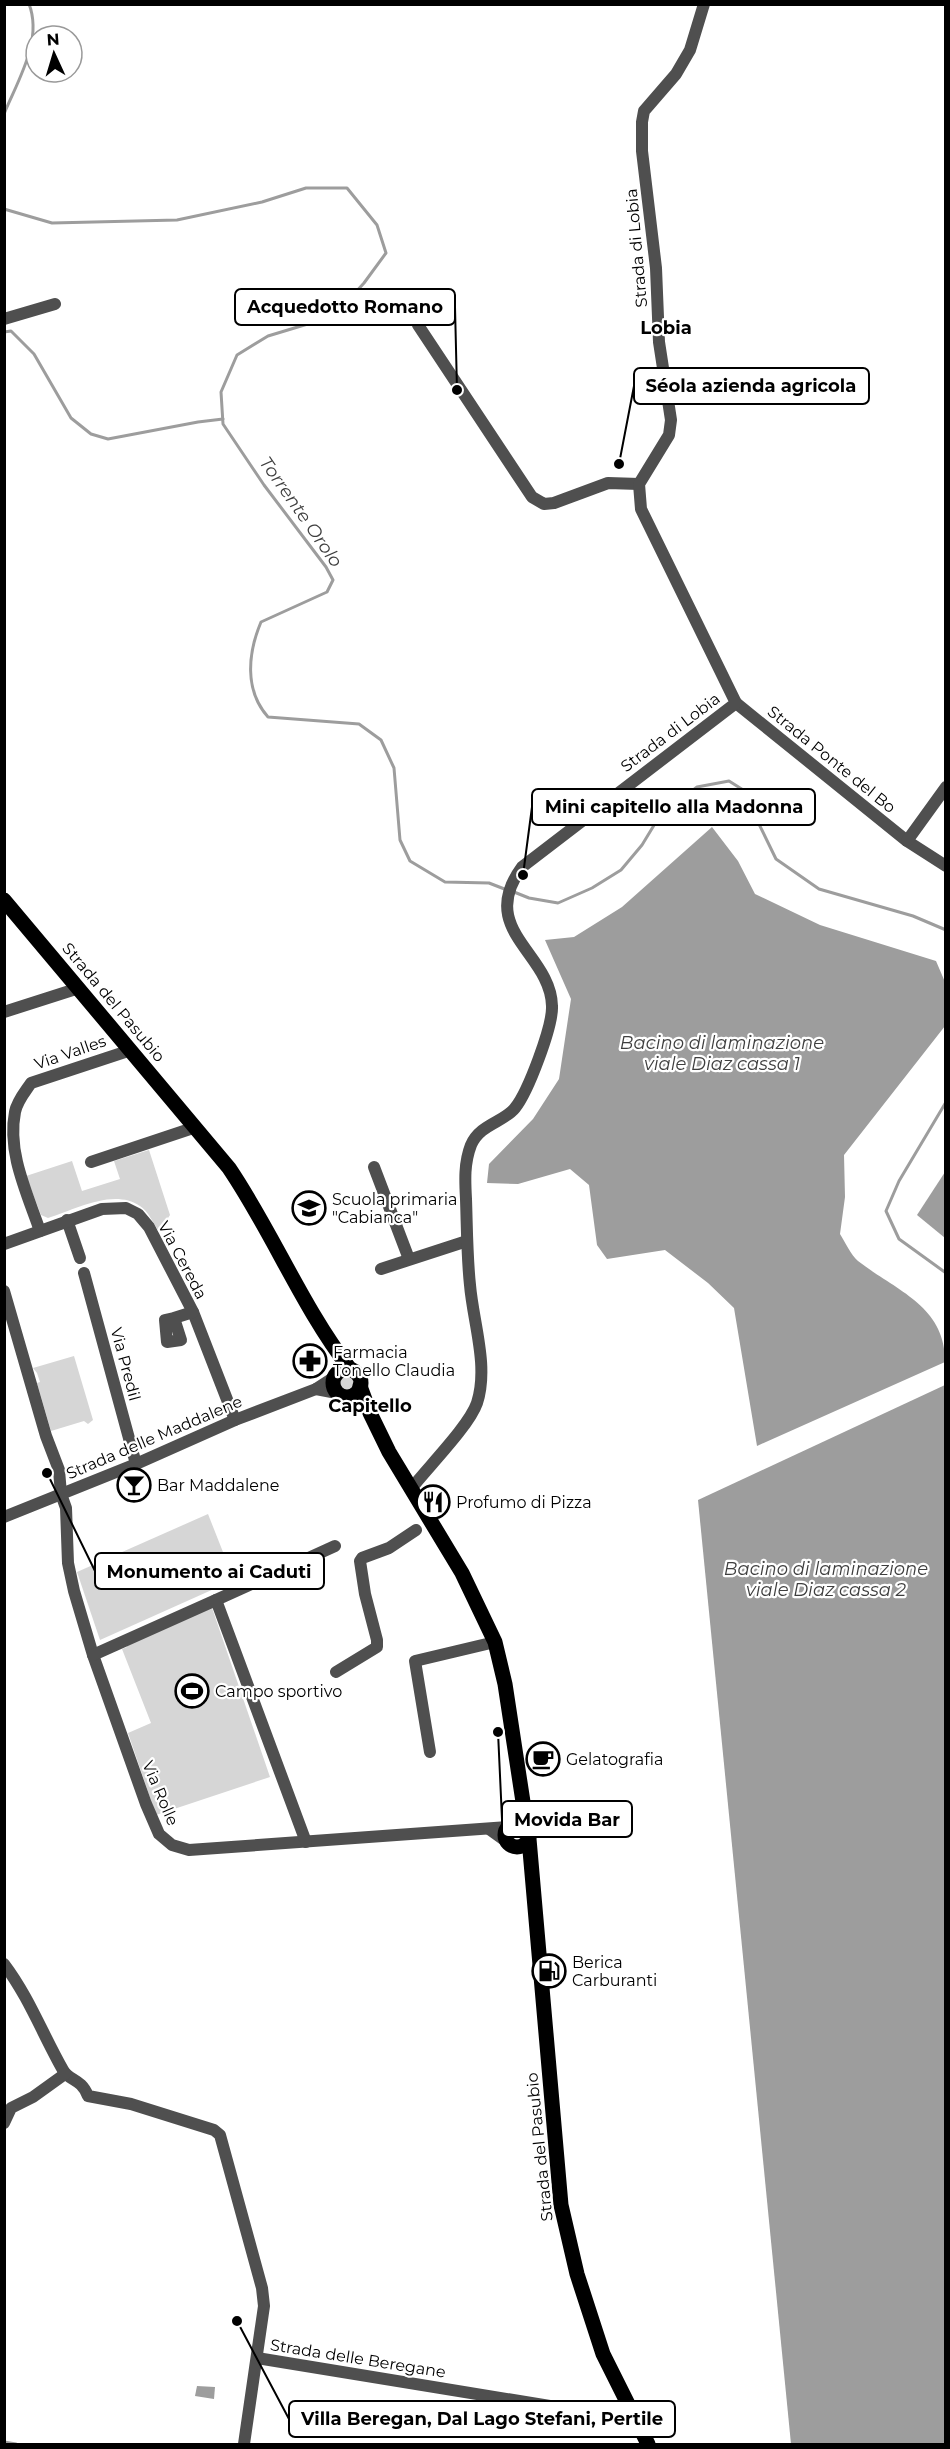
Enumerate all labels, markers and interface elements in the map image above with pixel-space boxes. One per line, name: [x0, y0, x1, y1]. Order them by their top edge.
north arrow: [24, 24, 84, 84]
text: N: [46, 30, 60, 49]
street label: Strada di Lobia: [622, 188, 651, 308]
callout: Acquedotto Romano: [235, 289, 455, 325]
text: Acquedotto Romano: [246, 296, 443, 318]
district label: Lobia: [640, 317, 692, 339]
callout: Séola azienda agricola: [634, 368, 869, 404]
text: Séola azienda agricola: [646, 375, 856, 397]
water label: Torrente Orolo: [255, 453, 347, 571]
street label: Strada di Lobia: [617, 689, 724, 776]
street label: Strada Ponte del Bo: [764, 702, 900, 817]
callout: Mini capitello alla Madonna: [532, 789, 815, 825]
text: Mini capitello alla Madonna: [545, 796, 803, 818]
street label: Strada del Pasubio: [58, 939, 169, 1066]
street label: Via Valles: [32, 1031, 109, 1074]
water label: Bacino di laminazione viale Diaz cassa 1: [620, 1032, 824, 1075]
school or university icon: Scuola primaria "Cabianca": [291, 1190, 327, 1226]
place label: Scuola primaria "Cabianca": [332, 1190, 457, 1227]
street label: Via Cereda: [154, 1218, 211, 1303]
street label: Via Predil: [107, 1325, 144, 1403]
pharmacy icon: Farmacia Tonello Claudia: [292, 1343, 328, 1379]
place label: Farmacia Tonello Claudia: [333, 1343, 455, 1380]
street label: Strada delle Maddalene: [63, 1392, 245, 1483]
district label: Capitello: [328, 1395, 412, 1417]
bar icon: Bar Maddalene: [116, 1467, 152, 1503]
place label: Bar Maddalene: [157, 1476, 279, 1495]
restaurant icon: Profumo di Pizza: [415, 1484, 451, 1520]
place label: Profumo di Pizza: [456, 1493, 592, 1512]
callout: Monumento ai Caduti: [95, 1553, 324, 1589]
water label: Bacino di laminazione viale Diaz cassa 2: [724, 1558, 928, 1601]
text: Monumento ai Caduti: [107, 1561, 311, 1583]
sports icon: Campo sportivo: [174, 1673, 210, 1709]
place label: Campo sportivo: [215, 1682, 342, 1701]
cafe icon: Gelatografia: [525, 1741, 561, 1777]
place label: Gelatografia: [566, 1750, 663, 1769]
street label: Via Rolle: [138, 1758, 183, 1829]
callout: Movida Bar: [502, 1801, 632, 1837]
text: Movida Bar: [514, 1809, 620, 1831]
fuel station icon: Berica Carburanti: [531, 1953, 567, 1989]
place label: Berica Carburanti: [572, 1953, 657, 1990]
street label: Strada del Pasubio: [522, 2072, 557, 2222]
street label: Strada delle Beregane: [269, 2335, 447, 2382]
callout: Villa Beregan, Dal Lago Stefani, Pertile: [289, 2401, 675, 2437]
text: Villa Beregan, Dal Lago Stefani, Pertile: [300, 2408, 663, 2430]

